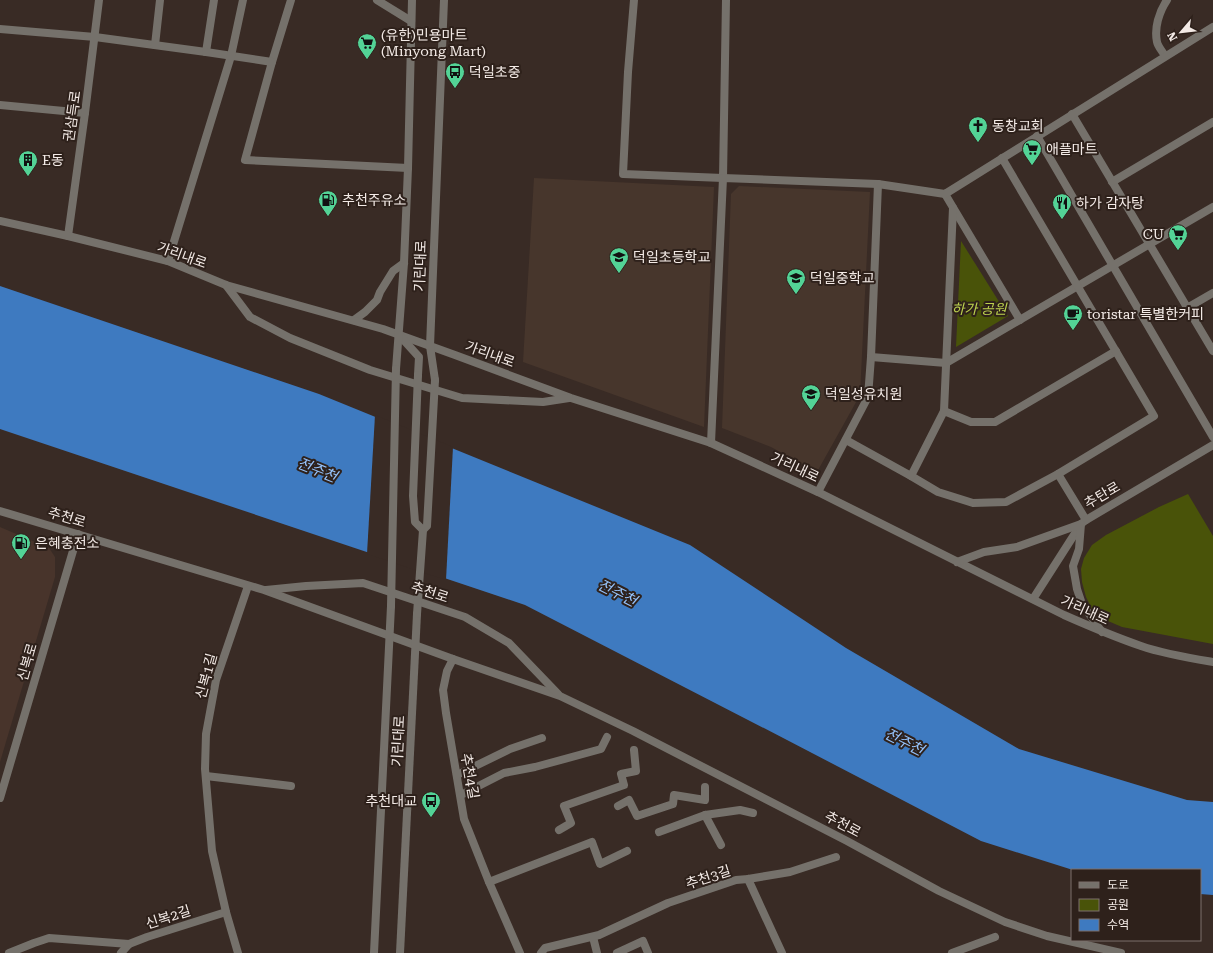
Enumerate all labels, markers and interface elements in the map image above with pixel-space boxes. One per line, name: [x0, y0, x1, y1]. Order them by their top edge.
north arrow: [1161, 12, 1201, 52]
place label: (유한)민용마트 (Minyong Mart): [381, 27, 486, 59]
text: N: [1165, 29, 1180, 43]
supermarket icon: (유한)민용마트 (Minyong Mart): [356, 32, 378, 60]
bus stop icon: 덕일초중: [444, 61, 466, 89]
place label: 덕일초중: [469, 64, 521, 80]
street label: 권삼득로: [60, 89, 84, 143]
church icon: 동창교회: [967, 115, 989, 143]
place label: 동창교회: [992, 118, 1044, 134]
supermarket icon: 애플마트: [1021, 138, 1043, 166]
place label: 애플마트: [1046, 141, 1098, 157]
building icon: E동: [17, 149, 39, 177]
place label: E동: [42, 152, 64, 168]
fuel station icon: 추천주유소: [317, 189, 339, 217]
place label: 추천주유소: [342, 192, 407, 208]
restaurant icon: 하가 감자탕: [1051, 192, 1073, 220]
place label: 하가 감자탕: [1076, 195, 1144, 211]
supermarket icon: CU: [1167, 223, 1189, 251]
place label: CU: [1143, 226, 1164, 242]
street label: 가리내로: [155, 239, 209, 271]
street label: 기린대로: [411, 240, 429, 292]
school or university icon: 덕일초등학교: [608, 246, 630, 274]
place label: 덕일초등학교: [633, 249, 710, 265]
school or university icon: 덕일중학교: [785, 267, 807, 295]
place label: 덕일중학교: [810, 270, 875, 286]
park label: 하가 공원: [951, 301, 1008, 317]
cafe icon: toristar 특별한커피: [1062, 303, 1084, 331]
place label: toristar 특별한커피: [1087, 306, 1204, 322]
street label: 가리내로: [463, 338, 517, 370]
school or university icon: 덕일성유치원: [800, 383, 822, 411]
place label: 덕일성유치원: [825, 386, 902, 402]
street label: 가리내로: [768, 449, 822, 485]
water label: 전주천: [294, 454, 342, 487]
street label: 추탄로: [1081, 478, 1123, 512]
street label: 추천로: [46, 504, 88, 530]
fuel station icon: 은혜충전소: [10, 532, 32, 560]
place label: 은혜충전소: [35, 535, 100, 551]
water label: 전주천: [594, 576, 641, 611]
street label: 추천로: [409, 578, 451, 606]
street label: 가리내로: [1058, 592, 1112, 628]
street label: 신복로: [14, 641, 40, 683]
street label: 신복1길: [192, 651, 220, 701]
street label: 기린대로: [389, 715, 407, 767]
water label: 전주천: [881, 725, 928, 760]
street label: 추천4길: [458, 752, 482, 800]
bus stop icon: 추천대교: [420, 790, 442, 818]
place label: 추천대교: [365, 793, 417, 809]
street label: 추천로: [822, 808, 864, 840]
street label: 추천3길: [683, 862, 733, 892]
legend: [1071, 869, 1201, 941]
text: 도로: [1107, 878, 1129, 892]
text: 공원: [1107, 898, 1129, 912]
street label: 신복2길: [143, 902, 193, 932]
text: 수역: [1107, 918, 1129, 932]

